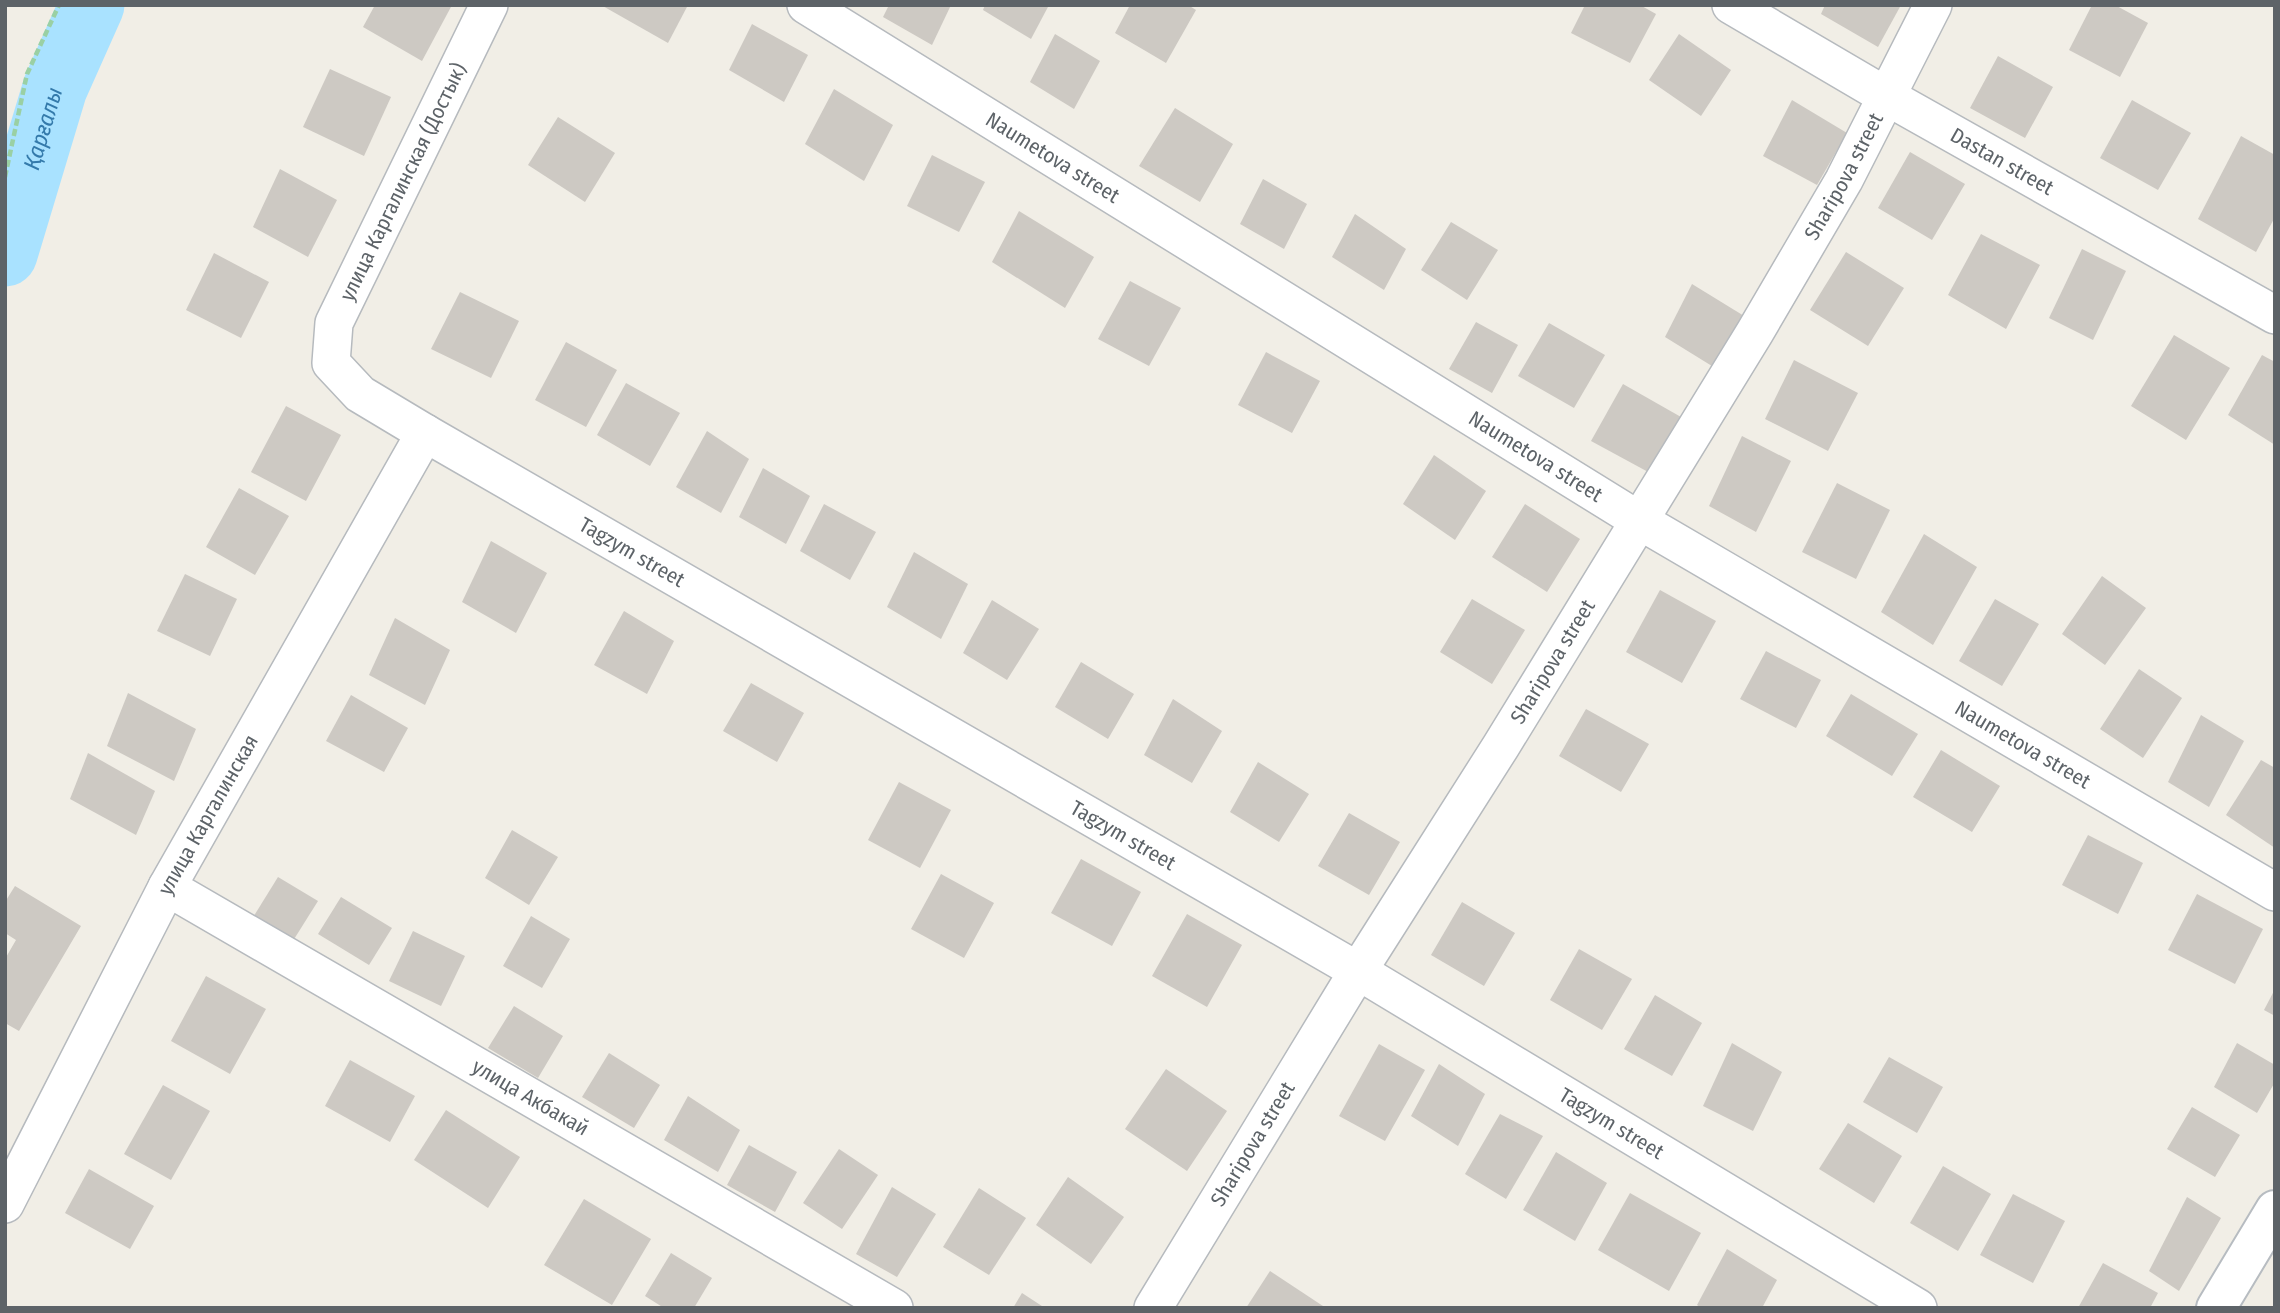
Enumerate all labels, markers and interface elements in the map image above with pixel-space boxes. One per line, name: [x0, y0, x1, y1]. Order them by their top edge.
street label: улица Каргалинская (Достык): [334, 59, 472, 305]
water label: Қарғалы: [17, 84, 68, 173]
street label: Naumetova street: [981, 106, 1124, 209]
street label: Sharipova street: [1799, 108, 1889, 245]
street label: Dastan street: [1946, 122, 2058, 201]
street label: Naumetova street: [1464, 405, 1607, 508]
street label: Tagzym street: [575, 512, 689, 593]
street label: Sharipova street: [1505, 595, 1601, 729]
street label: Naumetova street: [1950, 695, 2095, 794]
street label: улица Каргалинская: [152, 730, 264, 899]
street label: Tagzym street: [1066, 795, 1181, 876]
street label: улица Акбакай: [467, 1054, 593, 1141]
street label: Sharipova street: [1205, 1077, 1301, 1211]
street label: Tagzym street: [1554, 1082, 1669, 1165]

